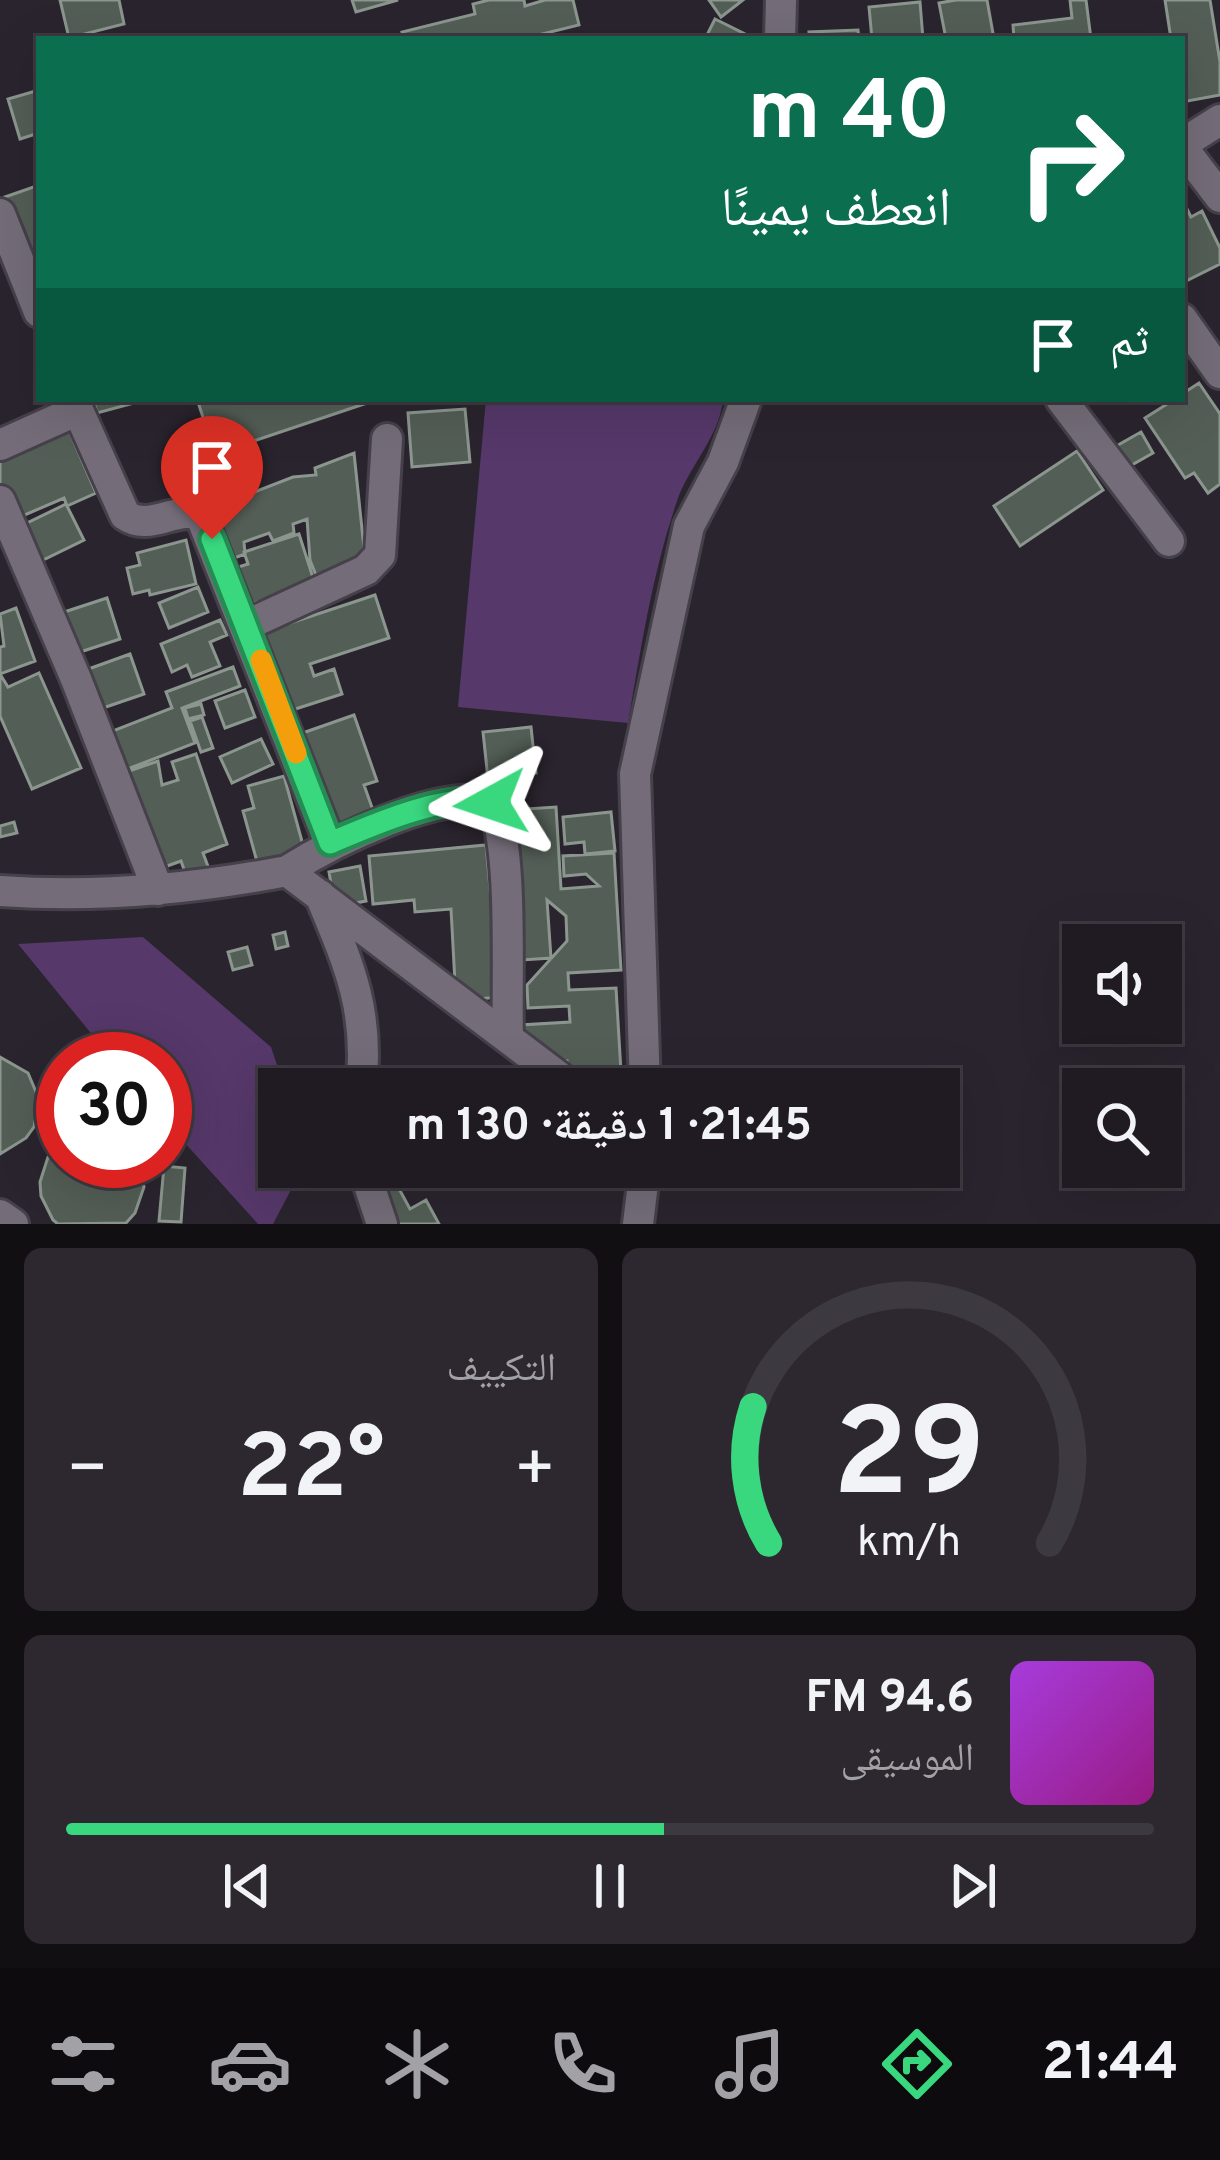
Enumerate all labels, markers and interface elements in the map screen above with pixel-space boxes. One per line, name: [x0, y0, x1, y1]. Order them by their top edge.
text: 40 m: [747, 63, 951, 169]
icon: right: [993, 84, 1149, 240]
text: انعطف يمينًا: [720, 177, 951, 246]
icon: arrive: [1020, 312, 1086, 378]
text: ثم: [1110, 315, 1149, 372]
pin: [161, 416, 263, 539]
icon: arrive: [179, 434, 245, 500]
position arrow: [428, 740, 554, 866]
map controls: [1062, 924, 1182, 1188]
button: sound: [1062, 924, 1182, 1044]
speed limit sign: 30: [36, 1032, 192, 1188]
button: search: [1062, 1068, 1182, 1188]
text: 21:45 · 1 دقيقة · 130 m: [406, 1099, 812, 1156]
text: التكييف: [447, 1346, 556, 1395]
text: 29: [832, 1382, 986, 1540]
text: 22°: [237, 1416, 385, 1529]
text: −: [66, 1431, 109, 1514]
text: +: [513, 1431, 556, 1514]
text: km/h: [857, 1516, 961, 1570]
text: 94.6 FM: [805, 1671, 974, 1728]
text: الموسيقى: [841, 1736, 974, 1785]
icon: previous: [214, 1853, 280, 1919]
icon: pause: [577, 1853, 643, 1919]
icon: next: [940, 1853, 1006, 1919]
icon: filters: [41, 2022, 125, 2106]
icon: car: [208, 2022, 292, 2106]
icon: climate: [375, 2022, 459, 2106]
icon: phone: [541, 2022, 625, 2106]
icon: music: [708, 2022, 792, 2106]
icon: directions: [875, 2022, 959, 2106]
text: 21:44: [1042, 2030, 1179, 2099]

